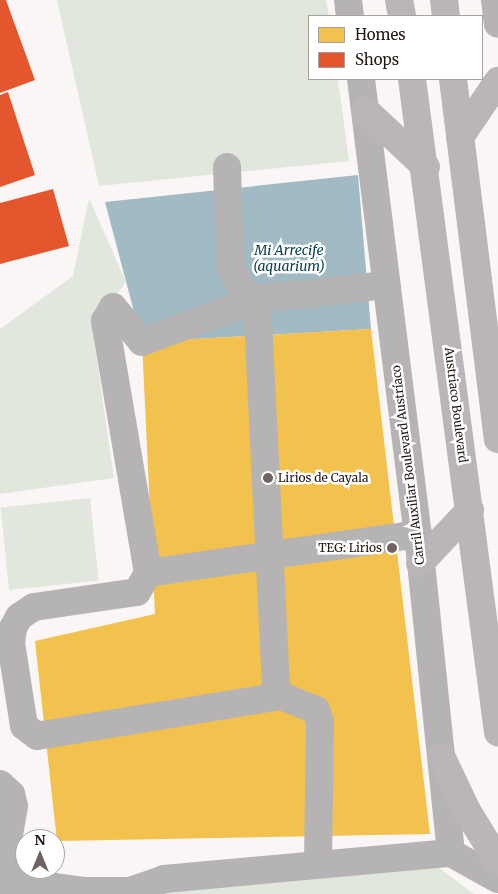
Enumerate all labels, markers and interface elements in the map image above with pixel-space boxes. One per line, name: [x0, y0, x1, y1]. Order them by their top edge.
legend: [308, 15, 483, 80]
text: Homes: [355, 25, 406, 44]
text: Shops: [355, 50, 399, 69]
water label: Mi Arrecife (aquarium): [253, 242, 325, 274]
street label: Austriaco Boulevard: [442, 346, 470, 464]
street label: Carril Auxiliar Boulevard Austríaco: [389, 364, 427, 566]
place label: Lirios de Cayala: [278, 471, 368, 485]
marker: Lirios de Cayala: [262, 472, 274, 484]
place label: TEG: Lirios: [318, 541, 382, 555]
marker: TEG: Lirios: [386, 542, 398, 554]
north arrow: [15, 829, 65, 879]
text: N: [34, 831, 46, 849]

